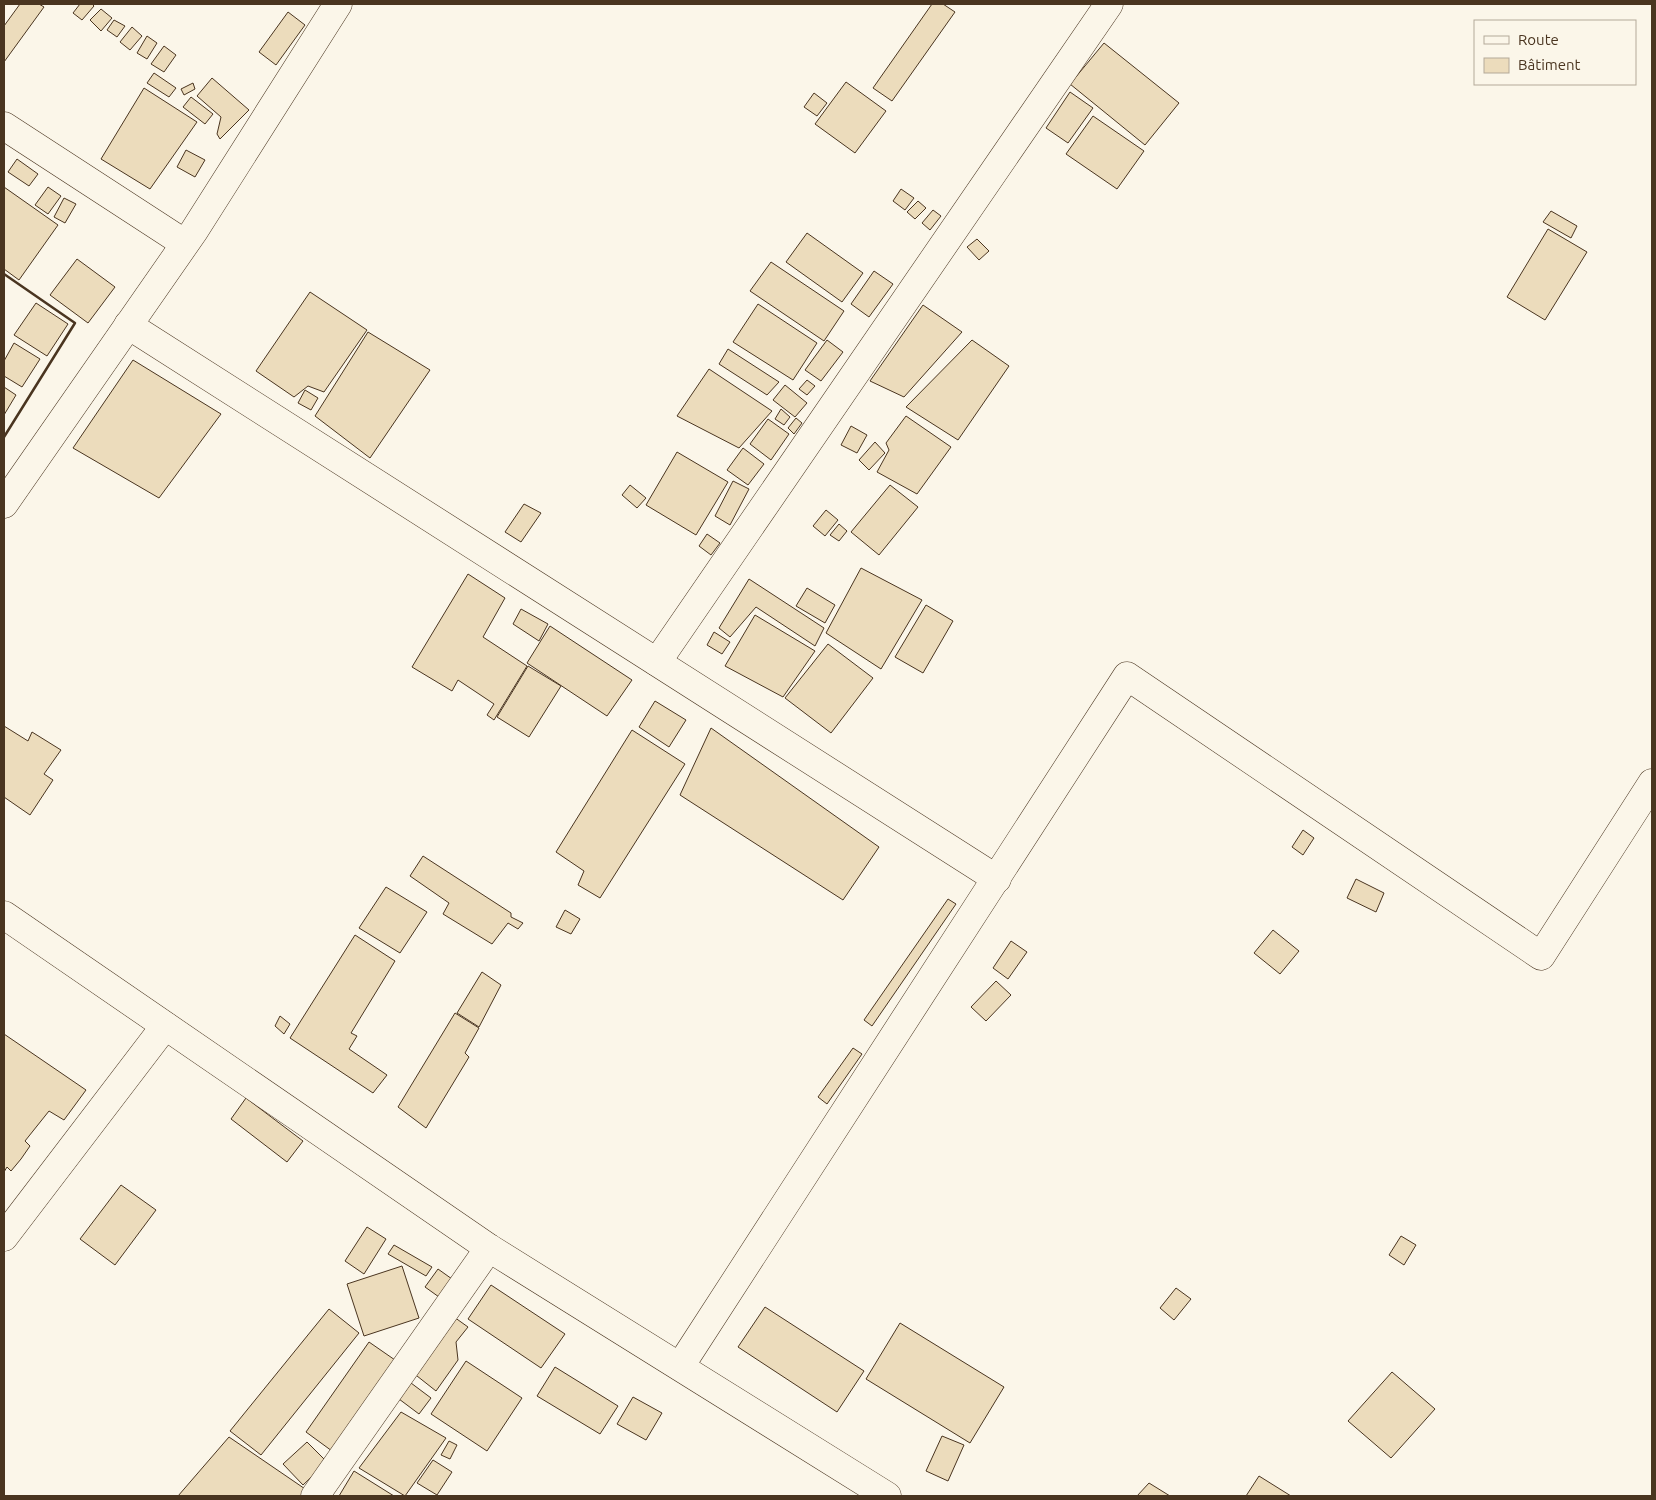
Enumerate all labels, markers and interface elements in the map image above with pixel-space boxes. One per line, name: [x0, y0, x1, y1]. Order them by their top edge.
legend: [1474, 20, 1636, 85]
text: Route: [1518, 31, 1559, 48]
text: Bâtiment: [1518, 56, 1581, 73]

